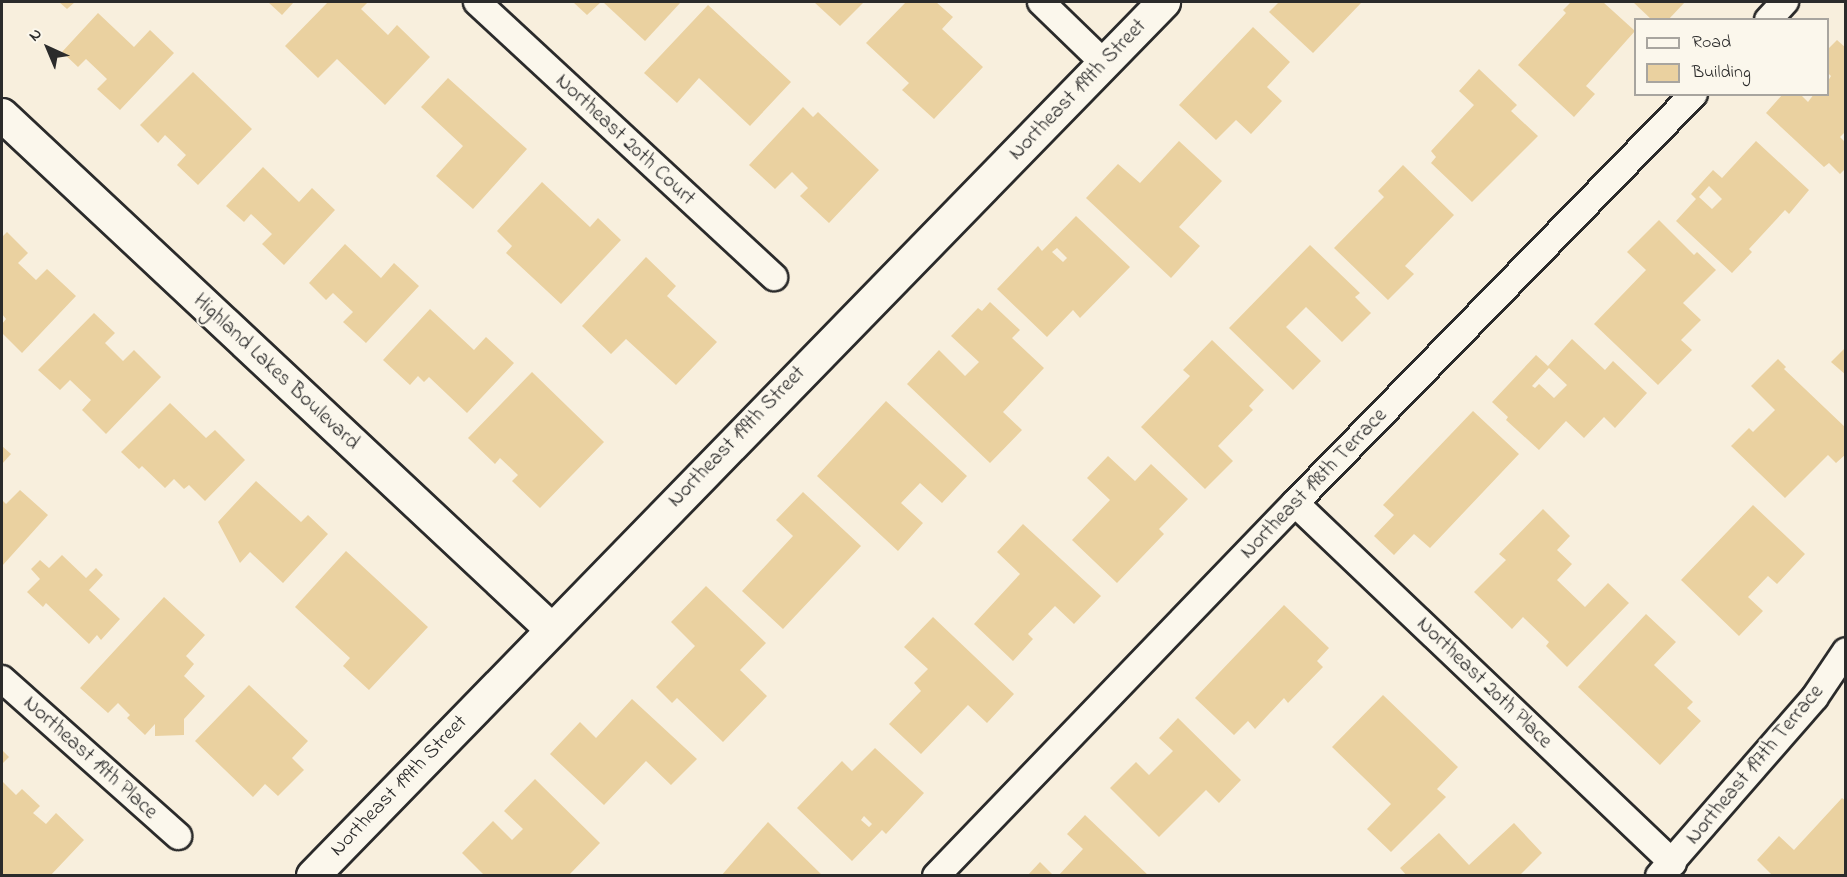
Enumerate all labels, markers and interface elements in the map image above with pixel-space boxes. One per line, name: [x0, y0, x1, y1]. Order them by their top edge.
street label: Northeast 199th Street: [1004, 14, 1152, 166]
north arrow: [18, 18, 78, 78]
legend: [1634, 18, 1829, 96]
text: N: [23, 23, 48, 47]
text: Road: [1692, 30, 1731, 56]
text: Building: [1692, 60, 1751, 86]
street label: Northeast 20th Court: [550, 69, 700, 211]
street label: Highland Lakes Boulevard: [188, 288, 364, 456]
street label: Northeast 199th Street: [663, 361, 811, 513]
street label: Northeast 198th Terrace: [1235, 403, 1393, 565]
street label: Northeast 20th Place: [1411, 612, 1557, 754]
street label: Northeast 197th Terrace: [1681, 680, 1829, 850]
street label: Northeast 19th Place: [18, 691, 162, 825]
street label: Northeast 199th Street: [325, 710, 473, 862]

